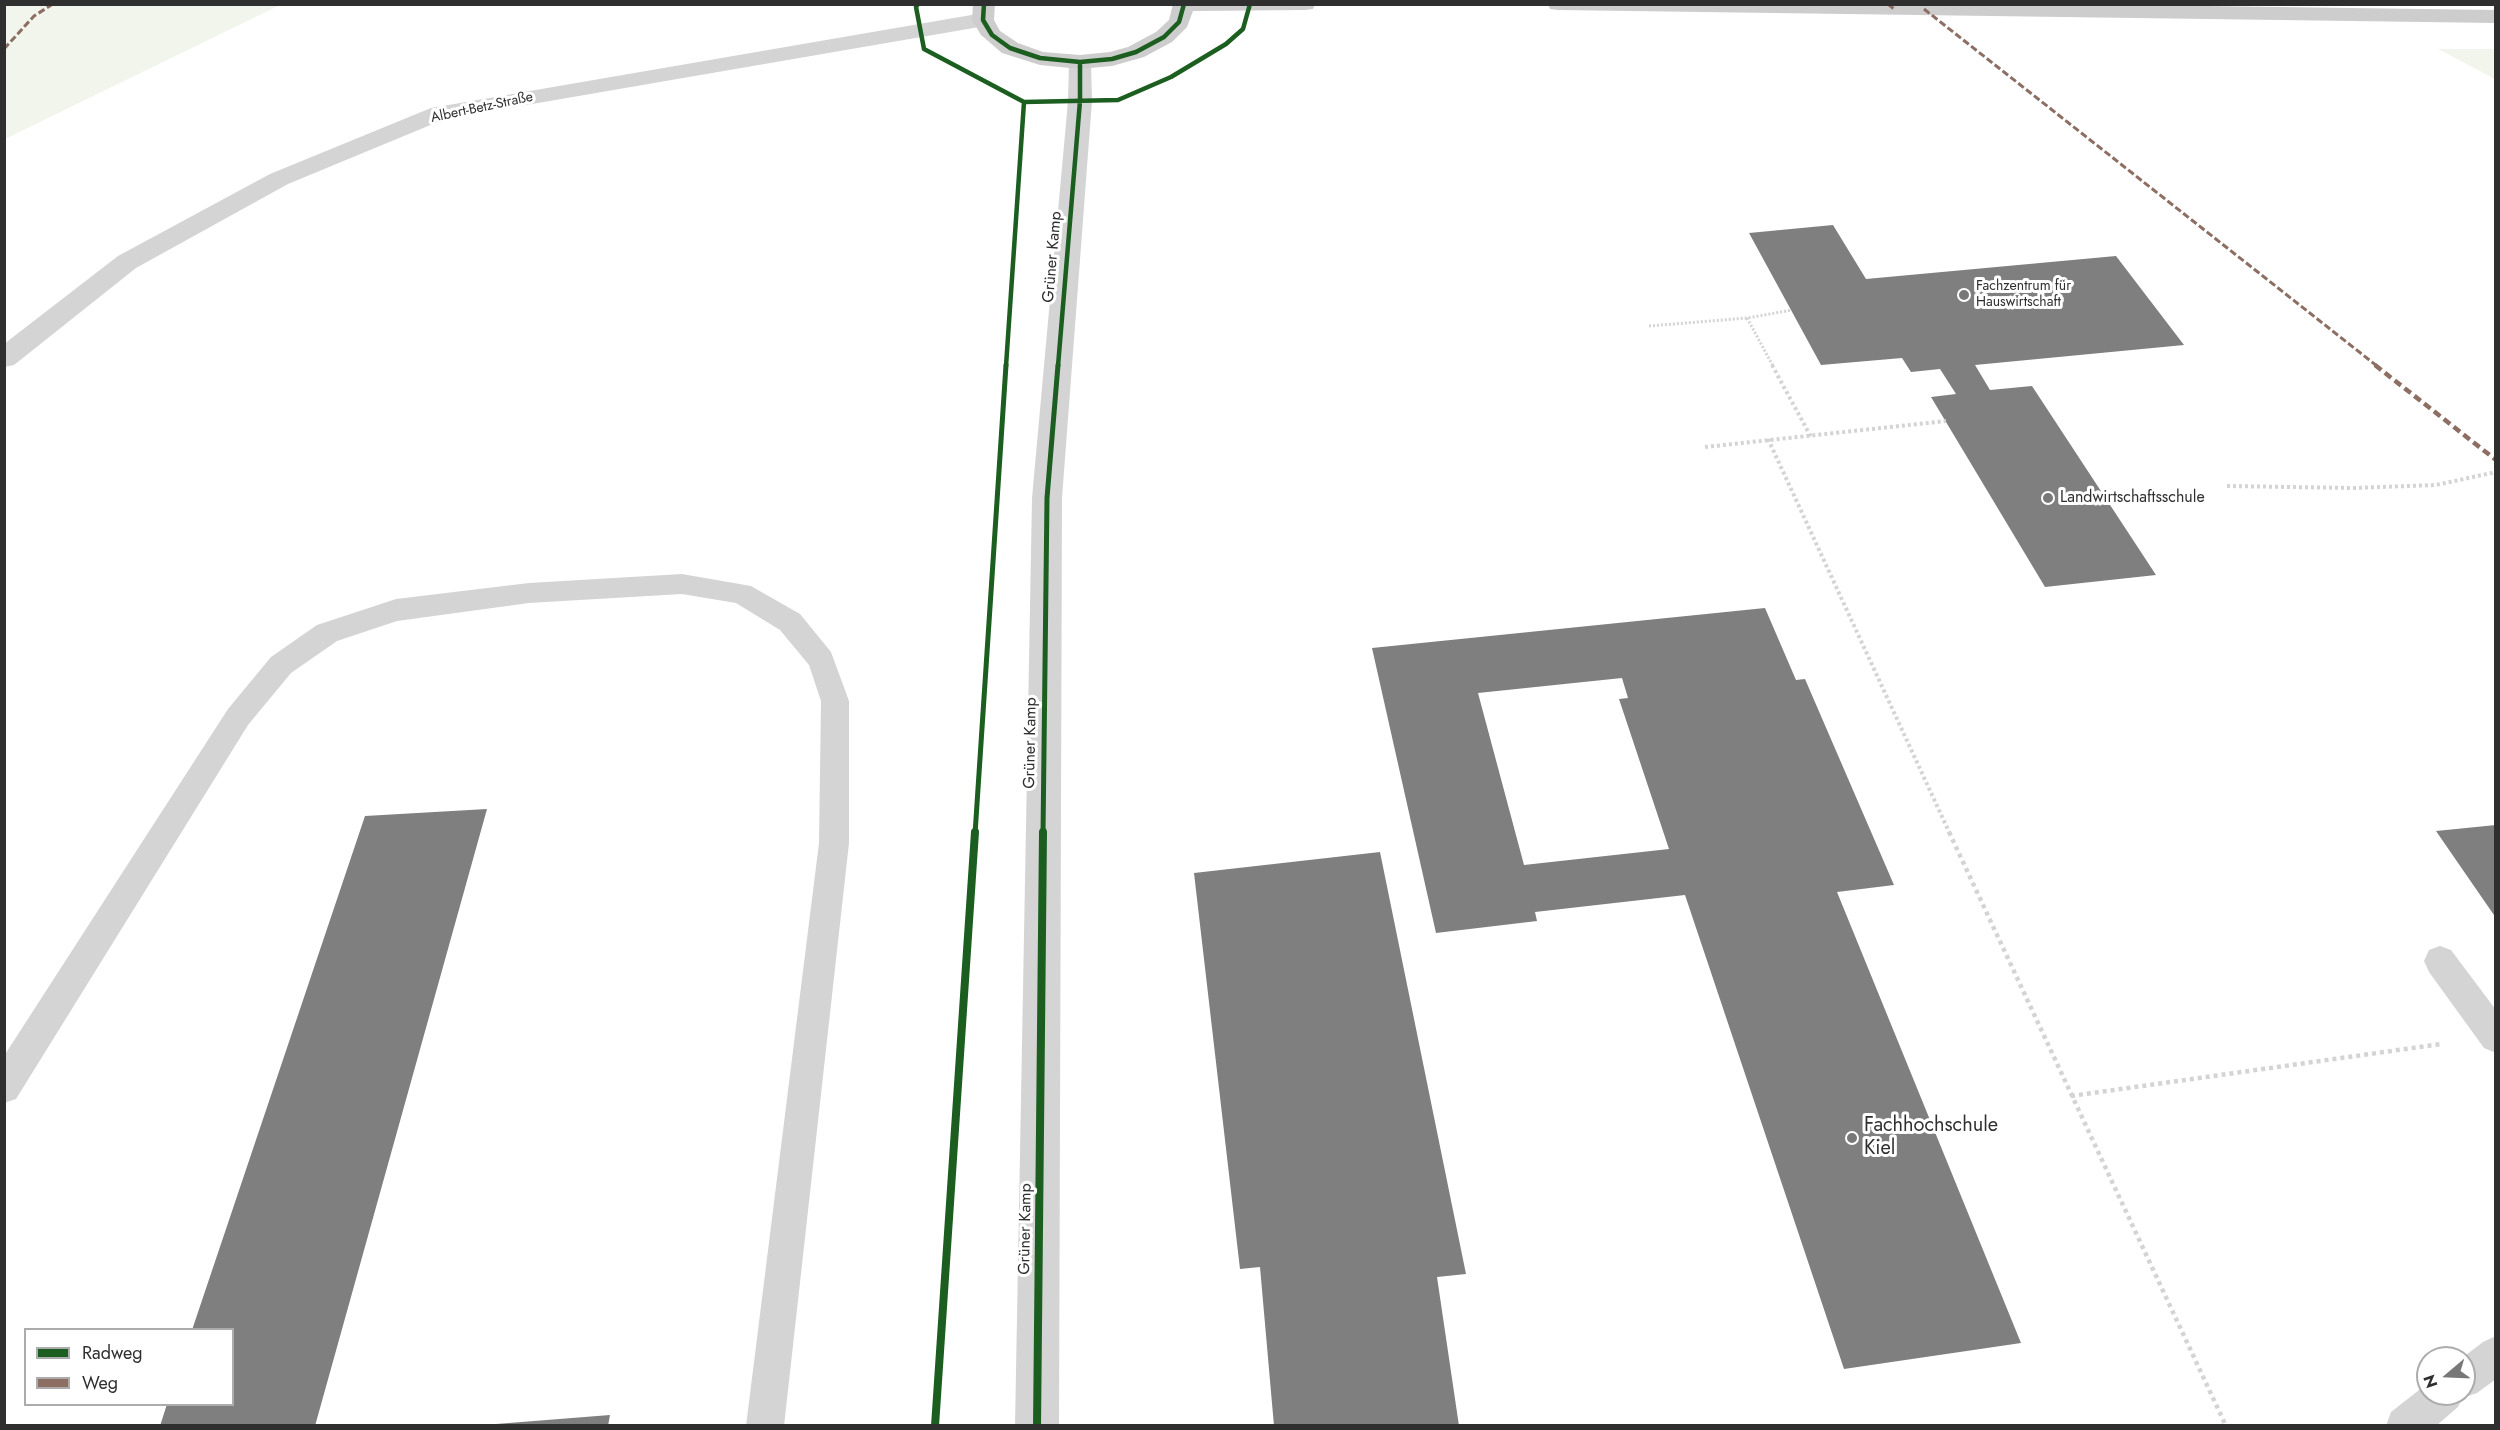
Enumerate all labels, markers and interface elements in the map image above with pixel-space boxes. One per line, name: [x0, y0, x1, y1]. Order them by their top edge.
street label: Albert-Betz-Straße: [429, 89, 535, 127]
street label: Grüner Kamp: [1039, 211, 1067, 303]
place label: Fachzentrum für Hauswirtschaft: [1976, 279, 2071, 312]
marker: Fachzentrum für Hauswirtschaft: [1957, 288, 1971, 302]
place label: Landwirtschaftsschule: [2060, 488, 2205, 508]
marker: Landwirtschaftsschule: [2041, 491, 2055, 505]
street label: Grüner Kamp: [1021, 697, 1041, 789]
place label: Fachhochschule Kiel: [1864, 1114, 1998, 1161]
marker: Fachhochschule Kiel: [1845, 1131, 1859, 1145]
street label: Grüner Kamp: [1016, 1183, 1036, 1275]
legend: [24, 1328, 234, 1406]
text: Radweg: [82, 1340, 143, 1366]
north arrow: [2416, 1346, 2476, 1406]
text: Weg: [82, 1370, 118, 1396]
text: N: [2417, 1372, 2443, 1391]

